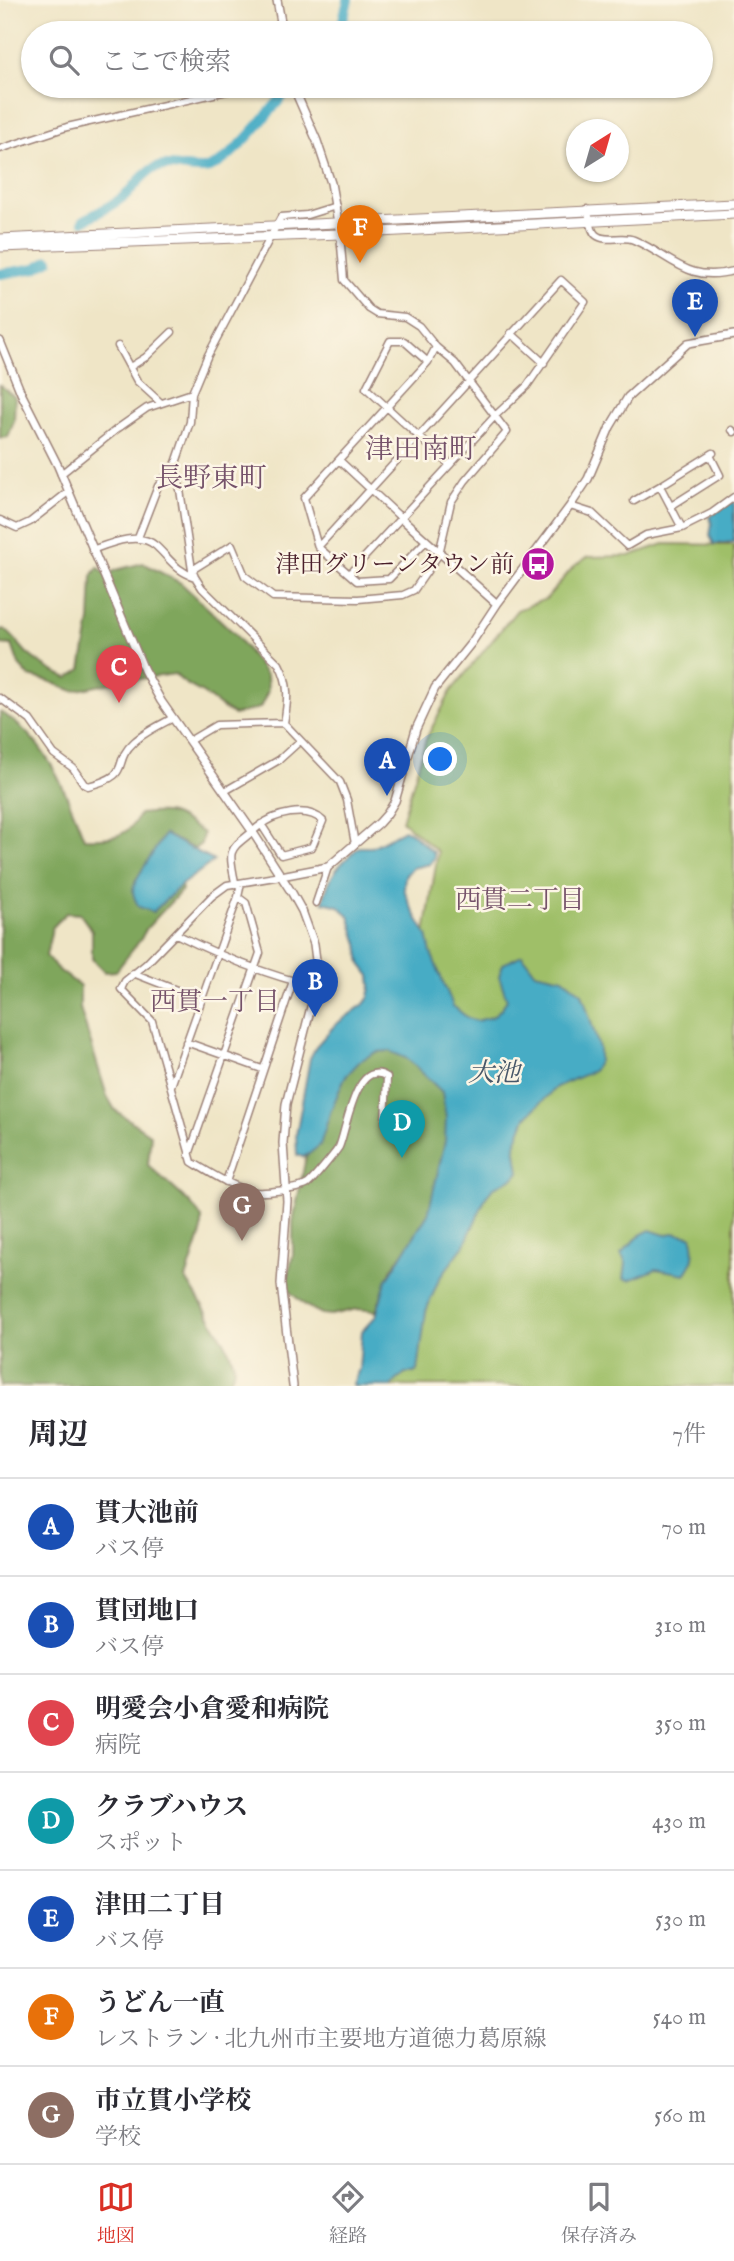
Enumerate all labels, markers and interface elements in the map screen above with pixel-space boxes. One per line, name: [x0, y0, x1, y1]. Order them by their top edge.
search box: [21, 21, 713, 98]
icon: search: [45, 41, 83, 79]
text: ここで検索: [101, 46, 231, 79]
north arrow: [566, 119, 629, 182]
pin: F: [337, 205, 383, 263]
pin: E: [672, 279, 718, 337]
district label: 津田南町: [365, 433, 477, 468]
district label: 長野東町: [155, 462, 267, 497]
bus stop icon: 津田グリーンタウン前: [519, 545, 557, 583]
place label: 津田グリーンタウン前: [275, 550, 514, 581]
pin: C: [96, 645, 142, 703]
pin: A: [364, 738, 410, 796]
your location: [423, 742, 457, 776]
district label: 西貫二丁目: [455, 884, 585, 917]
pin: B: [292, 959, 338, 1017]
district label: 西貫一丁目: [150, 986, 280, 1019]
water label: 大池: [468, 1057, 523, 1090]
pin: D: [379, 1100, 425, 1158]
pin: G: [219, 1183, 265, 1241]
text: 周辺: [28, 1417, 88, 1455]
text: 7件: [672, 1420, 706, 1449]
text: 貫大池前: [95, 1497, 199, 1530]
text: A: [43, 1513, 59, 1542]
text: 70 m: [661, 1513, 706, 1542]
text: バス停: [95, 1535, 164, 1564]
text: 貫団地口: [95, 1595, 199, 1628]
text: B: [43, 1611, 59, 1640]
text: 310 m: [655, 1611, 706, 1640]
text: バス停: [95, 1633, 164, 1662]
text: 明愛会小倉愛和病院: [95, 1693, 329, 1726]
text: C: [43, 1709, 59, 1738]
text: 350 m: [655, 1709, 706, 1738]
text: 病院: [95, 1731, 141, 1760]
text: クラブハウス: [95, 1791, 248, 1824]
text: D: [42, 1807, 60, 1836]
text: 430 m: [652, 1807, 706, 1836]
text: スポット: [95, 1829, 187, 1858]
text: 津田二丁目: [95, 1889, 225, 1922]
text: E: [43, 1905, 59, 1934]
text: 530 m: [655, 1905, 706, 1934]
text: バス停: [95, 1927, 164, 1956]
text: うどん一直: [95, 1987, 225, 2020]
text: F: [44, 2003, 58, 2032]
text: 540 m: [652, 2003, 706, 2032]
text: レストラン · 北九州市主要地方道徳力葛原線: [95, 2025, 546, 2054]
text: 市立貫小学校: [95, 2085, 251, 2118]
text: G: [42, 2101, 60, 2130]
text: 560 m: [654, 2101, 706, 2130]
text: 学校: [95, 2123, 141, 2152]
tab: 地図: [97, 2178, 135, 2249]
tab: 経路: [329, 2178, 367, 2249]
tab: 保存済み: [561, 2178, 637, 2249]

